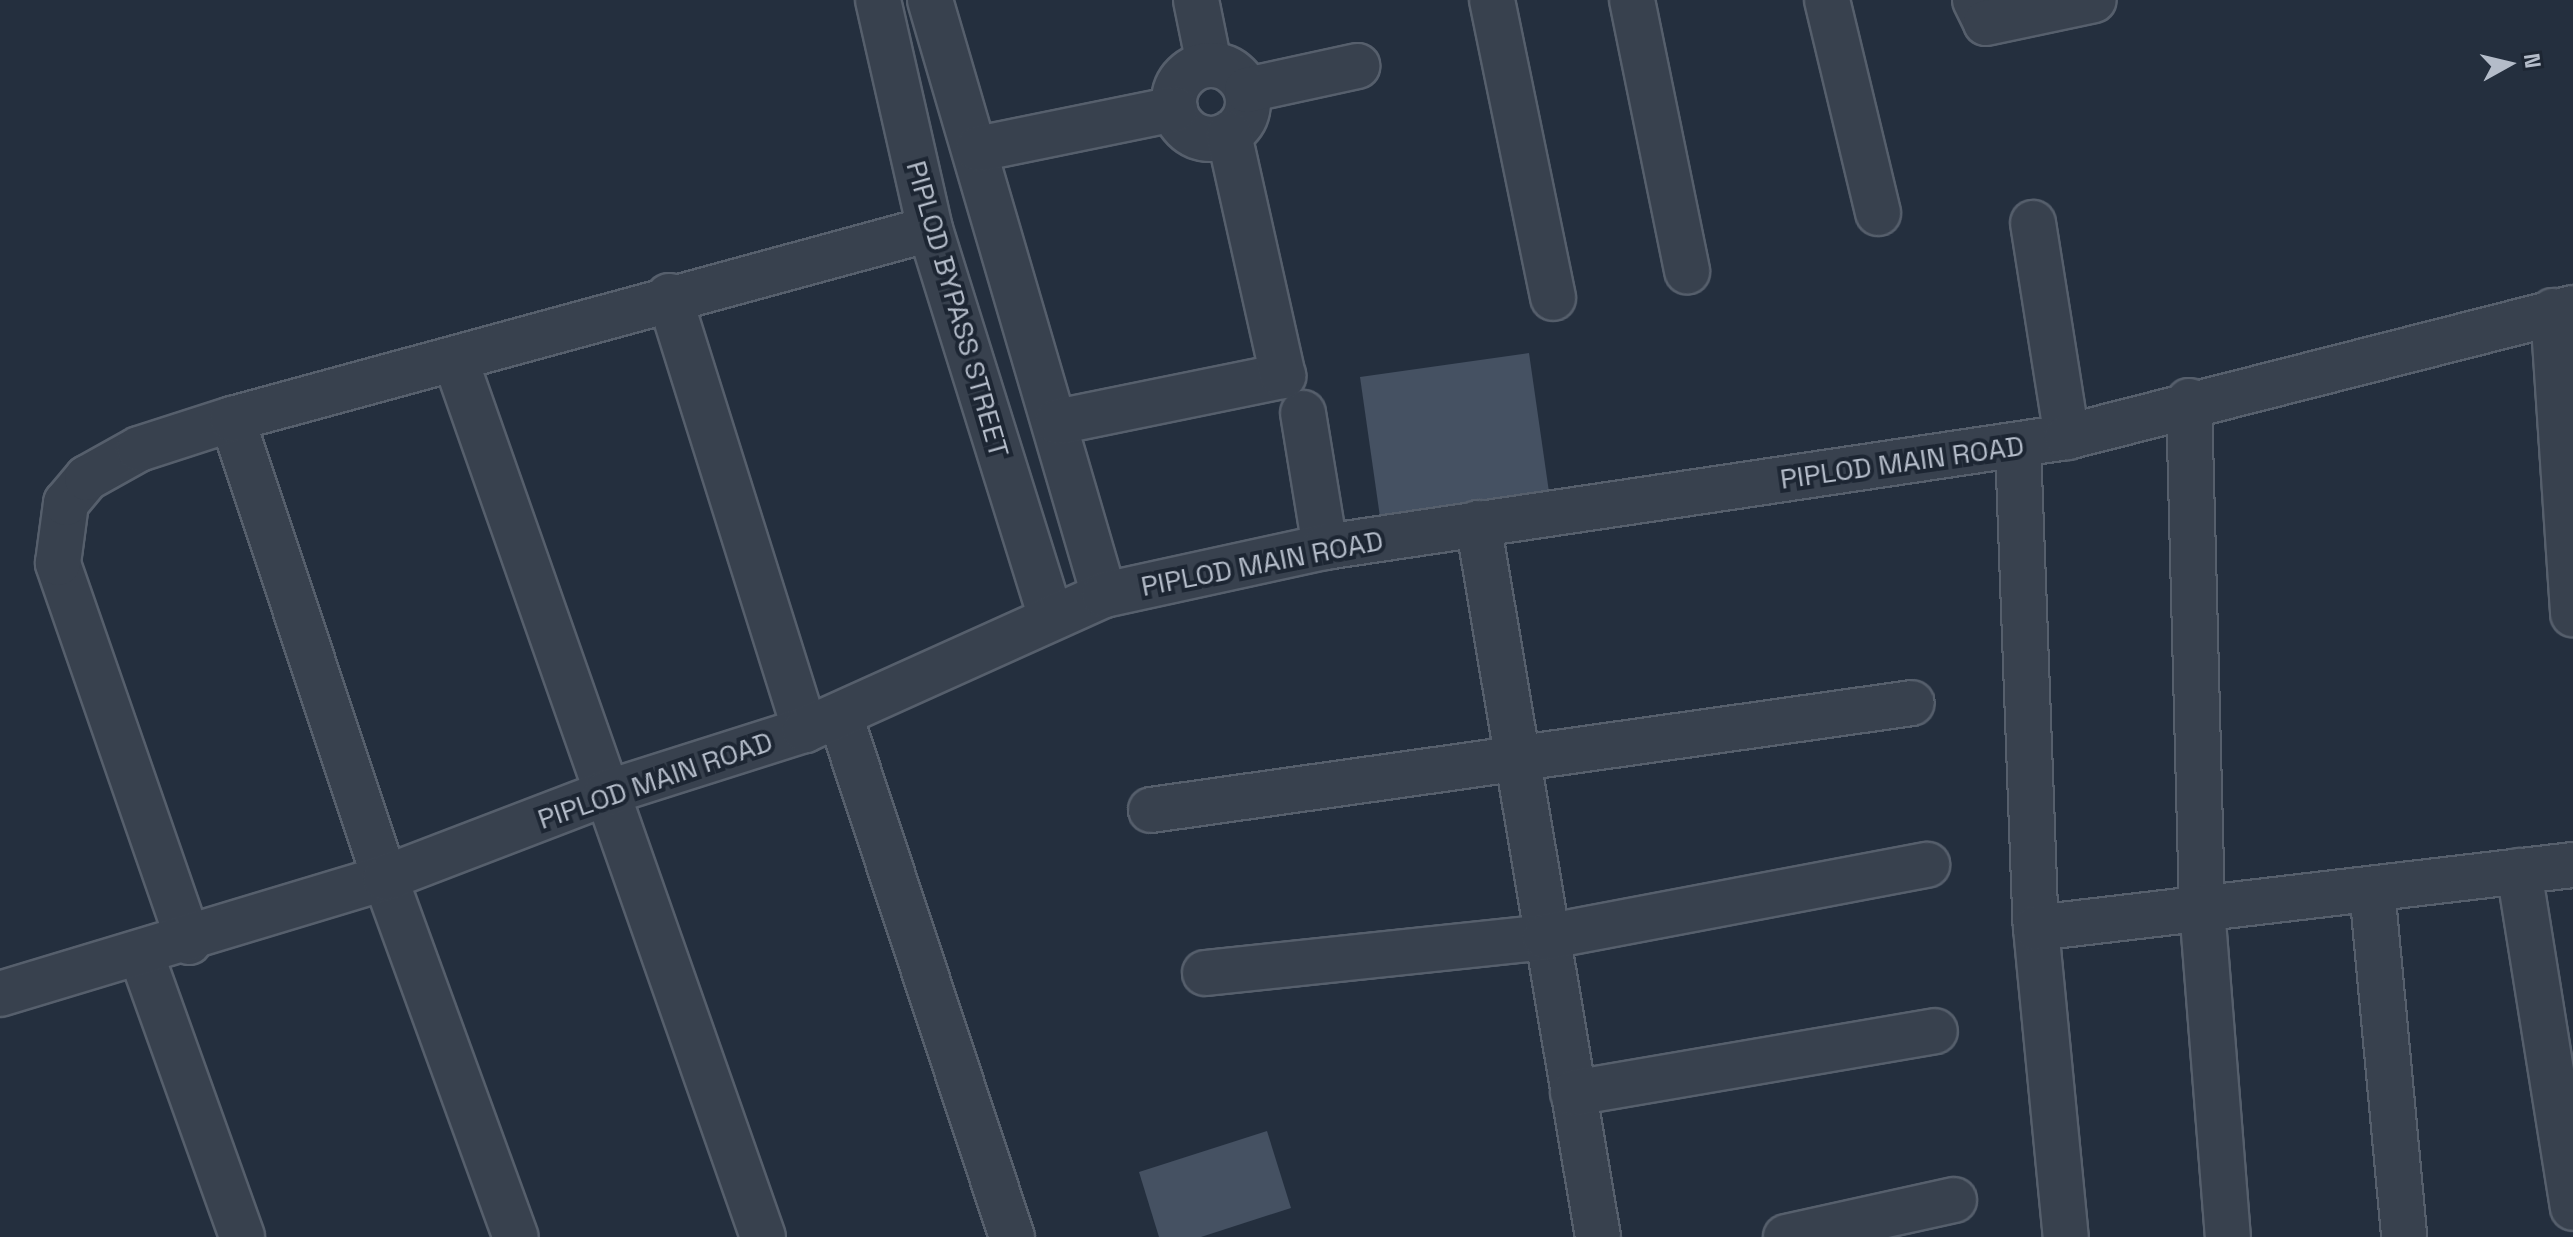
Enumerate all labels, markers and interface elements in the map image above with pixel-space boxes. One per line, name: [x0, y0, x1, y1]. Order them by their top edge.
north arrow: [2469, 24, 2549, 104]
text: N: [2518, 51, 2548, 70]
street label: PIPLOD BYPASS STREET: [900, 157, 1016, 461]
street label: PIPLOD MAIN ROAD: [1778, 428, 2026, 496]
street label: PIPLOD MAIN ROAD: [1138, 523, 1386, 603]
street label: PIPLOD MAIN ROAD: [533, 724, 777, 836]

